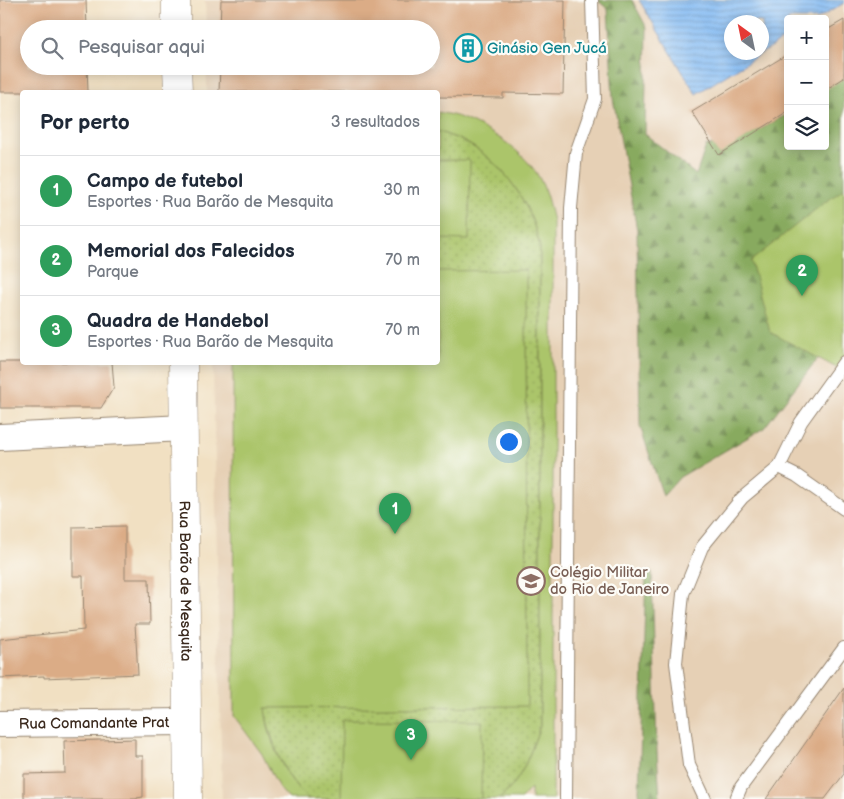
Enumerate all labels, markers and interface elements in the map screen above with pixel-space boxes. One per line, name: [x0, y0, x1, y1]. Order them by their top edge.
north arrow: [724, 15, 769, 60]
map controls: [784, 15, 829, 150]
button: +: [784, 15, 829, 60]
search box: [20, 20, 440, 75]
building icon: Ginásio Gen Jucá: [453, 33, 483, 63]
icon: search: [38, 34, 66, 62]
text: Pesquisar aqui: [78, 36, 205, 59]
place label: Ginásio Gen Jucá: [487, 39, 607, 58]
button: −: [784, 60, 829, 105]
button: layers: [784, 105, 829, 150]
text: Por perto: [40, 110, 130, 135]
text: 3 resultados: [331, 113, 420, 132]
text: Campo de futebol: [87, 170, 243, 193]
text: 1: [53, 181, 59, 200]
text: 30 m: [383, 181, 420, 200]
text: Esportes · Rua Barão de Mesquita: [87, 193, 333, 212]
text: Memorial dos Falecidos: [87, 240, 295, 263]
text: 2: [51, 251, 61, 270]
text: 70 m: [385, 251, 420, 270]
pin: 2: [786, 255, 818, 296]
text: Parque: [87, 263, 139, 282]
text: Quadra de Handebol: [87, 310, 269, 333]
text: 3: [51, 321, 61, 340]
text: 70 m: [385, 321, 420, 340]
text: Esportes · Rua Barão de Mesquita: [87, 333, 333, 352]
your location: [496, 429, 522, 455]
pin: 1: [379, 493, 411, 534]
street label: Rua Barão de Mesquita: [175, 500, 195, 662]
place label: Colégio Militar do Rio de Janeiro: [550, 563, 669, 599]
school or university icon: Colégio Militar do Rio de Janeiro: [516, 566, 546, 596]
street label: Rua Comandante Prat: [19, 713, 170, 734]
pin: 3: [395, 719, 427, 760]

